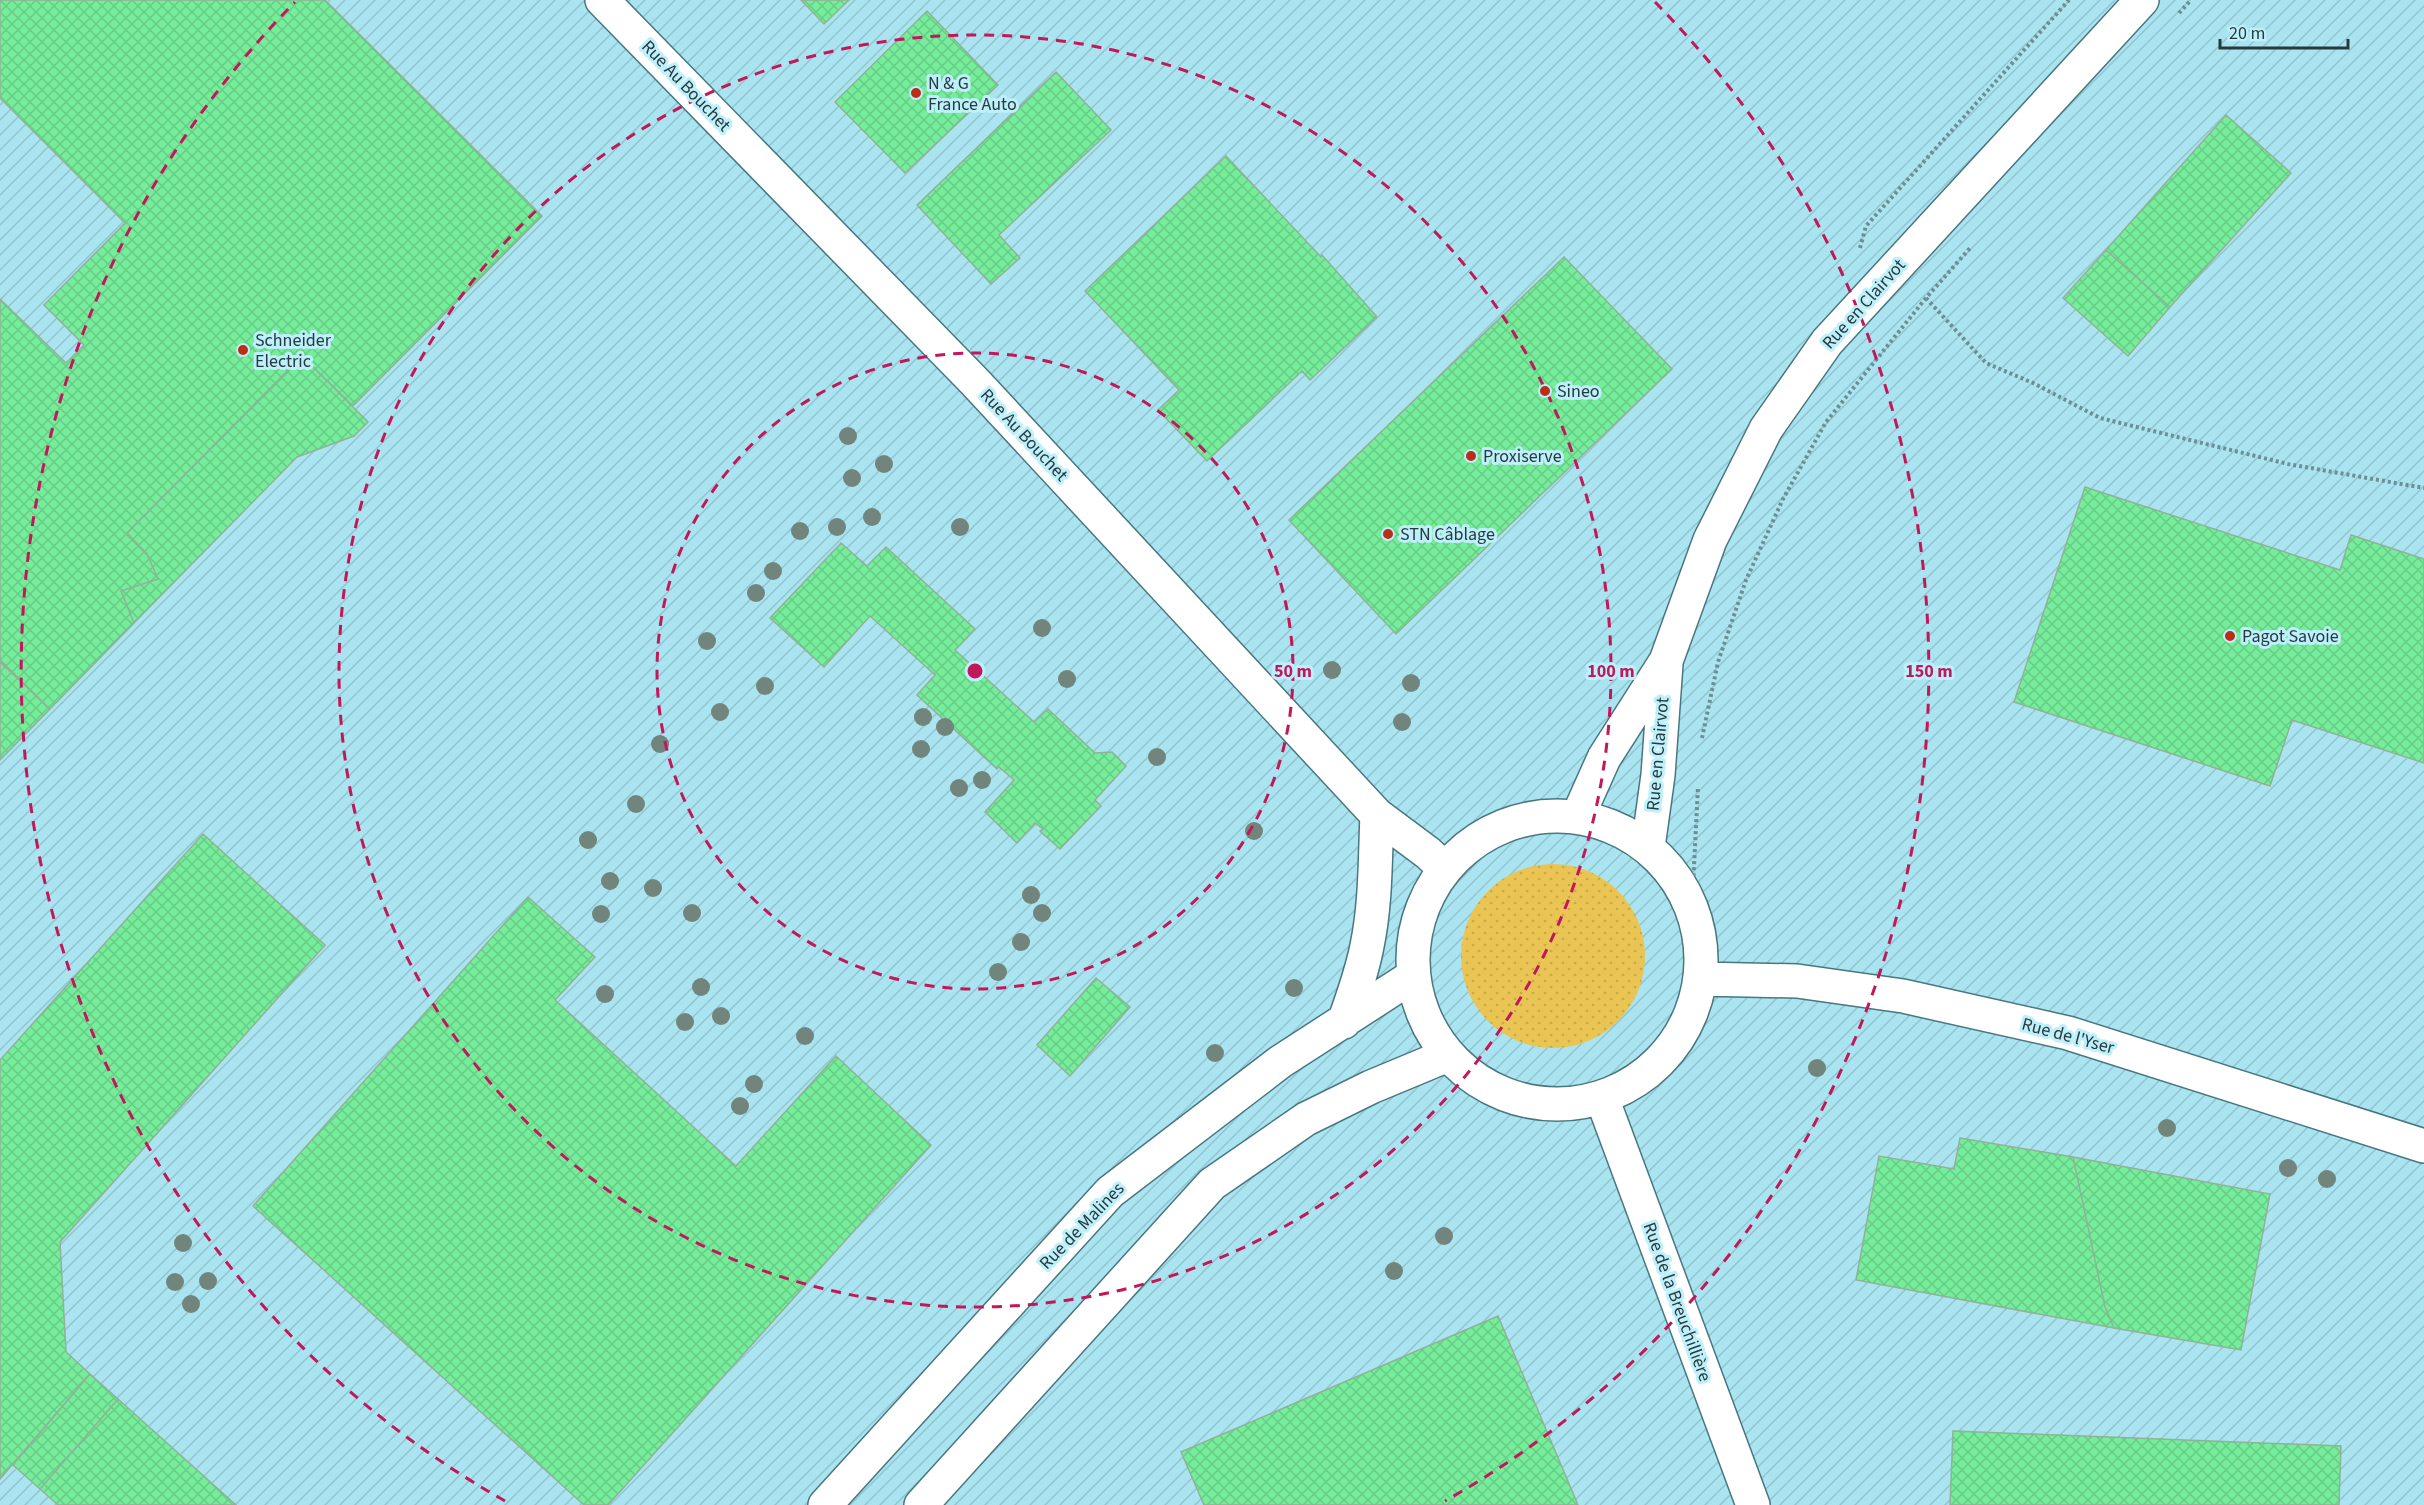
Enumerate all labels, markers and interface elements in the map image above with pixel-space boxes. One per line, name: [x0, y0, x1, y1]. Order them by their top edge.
scale bar: [2220, 12, 2348, 50]
text: 20 m: [2229, 21, 2265, 46]
street label: Rue Au Bouchet: [636, 35, 736, 137]
place label: N & G France Auto: [928, 71, 1017, 117]
marker: N & G France Auto: [909, 86, 923, 100]
street label: Rue en Clairvot: [1817, 253, 1911, 355]
place label: Schneider Electric: [255, 328, 332, 374]
marker: Schneider Electric: [236, 343, 250, 357]
place label: Sineo: [1557, 379, 1600, 404]
street label: Rue Au Bouchet: [974, 383, 1074, 487]
marker: Sineo: [1538, 384, 1552, 398]
place label: Proxiserve: [1483, 444, 1562, 469]
marker: Proxiserve: [1464, 449, 1478, 463]
place label: STN Câblage: [1400, 522, 1495, 547]
marker: STN Câblage: [1381, 527, 1395, 541]
place label: Pagot Savoie: [2242, 624, 2339, 649]
marker: Pagot Savoie: [2223, 629, 2237, 643]
text: 50 m: [1274, 659, 1312, 684]
text: 100 m: [1587, 659, 1635, 684]
text: 150 m: [1905, 659, 1953, 684]
centre of rings: [965, 661, 985, 681]
street label: Rue en Clairvot: [1641, 696, 1675, 812]
street label: Rue de l'Yser: [2019, 1012, 2118, 1061]
street label: Rue de Malines: [1034, 1177, 1130, 1275]
street label: Rue de la Breuchillière: [1637, 1219, 1717, 1385]

